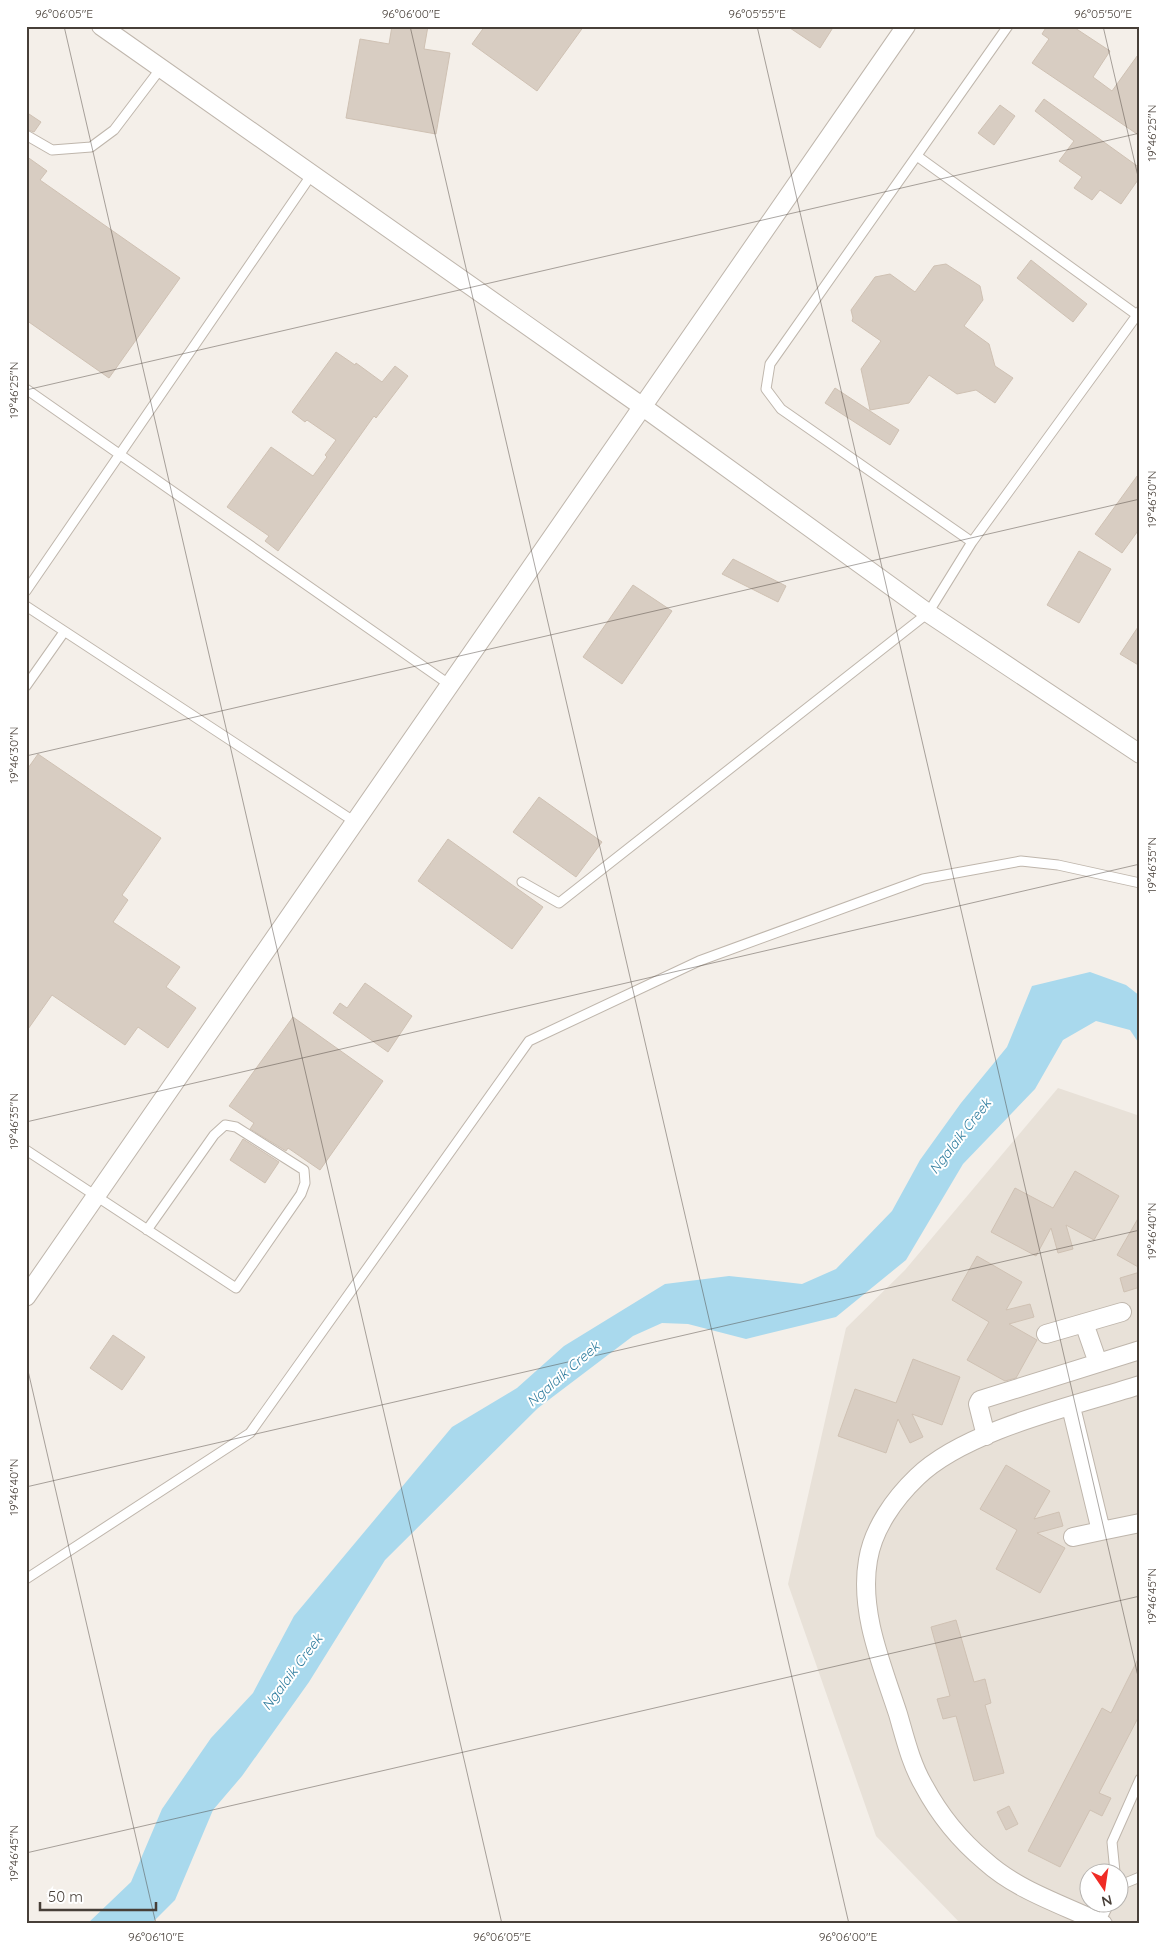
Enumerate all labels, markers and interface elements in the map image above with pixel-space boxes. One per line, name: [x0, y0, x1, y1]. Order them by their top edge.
text: 96°06'05"E: [35, 6, 93, 21]
text: 96°06'00"E: [382, 6, 441, 21]
text: 96°05'55"E: [728, 6, 786, 21]
text: 96°05'50"E: [1074, 6, 1132, 21]
text: 19°46'25"N: [1144, 105, 1159, 161]
text: 19°46'25"N: [6, 362, 21, 418]
text: 19°46'30"N: [1144, 471, 1159, 527]
text: 19°46'30"N: [6, 727, 21, 783]
text: 19°46'35"N: [1144, 837, 1159, 893]
text: 19°46'35"N: [6, 1093, 21, 1149]
water label: Ngalaik Creek: [925, 1093, 996, 1177]
text: 19°46'40"N: [1144, 1202, 1159, 1260]
water label: Ngalaik Creek: [523, 1336, 604, 1411]
text: 19°46'40"N: [6, 1458, 21, 1516]
text: 19°46'45"N: [1144, 1568, 1159, 1624]
water label: Ngalaik Creek: [257, 1629, 327, 1714]
text: 19°46'45"N: [6, 1825, 21, 1881]
north arrow: [1078, 1862, 1128, 1912]
scale bar: [40, 1880, 156, 1912]
text: 50 m: [48, 1887, 83, 1906]
text: N: [1100, 1891, 1114, 1911]
text: 96°06'10"E: [128, 1929, 184, 1944]
text: 96°06'05"E: [473, 1929, 531, 1944]
text: 96°06'00"E: [819, 1929, 878, 1944]

